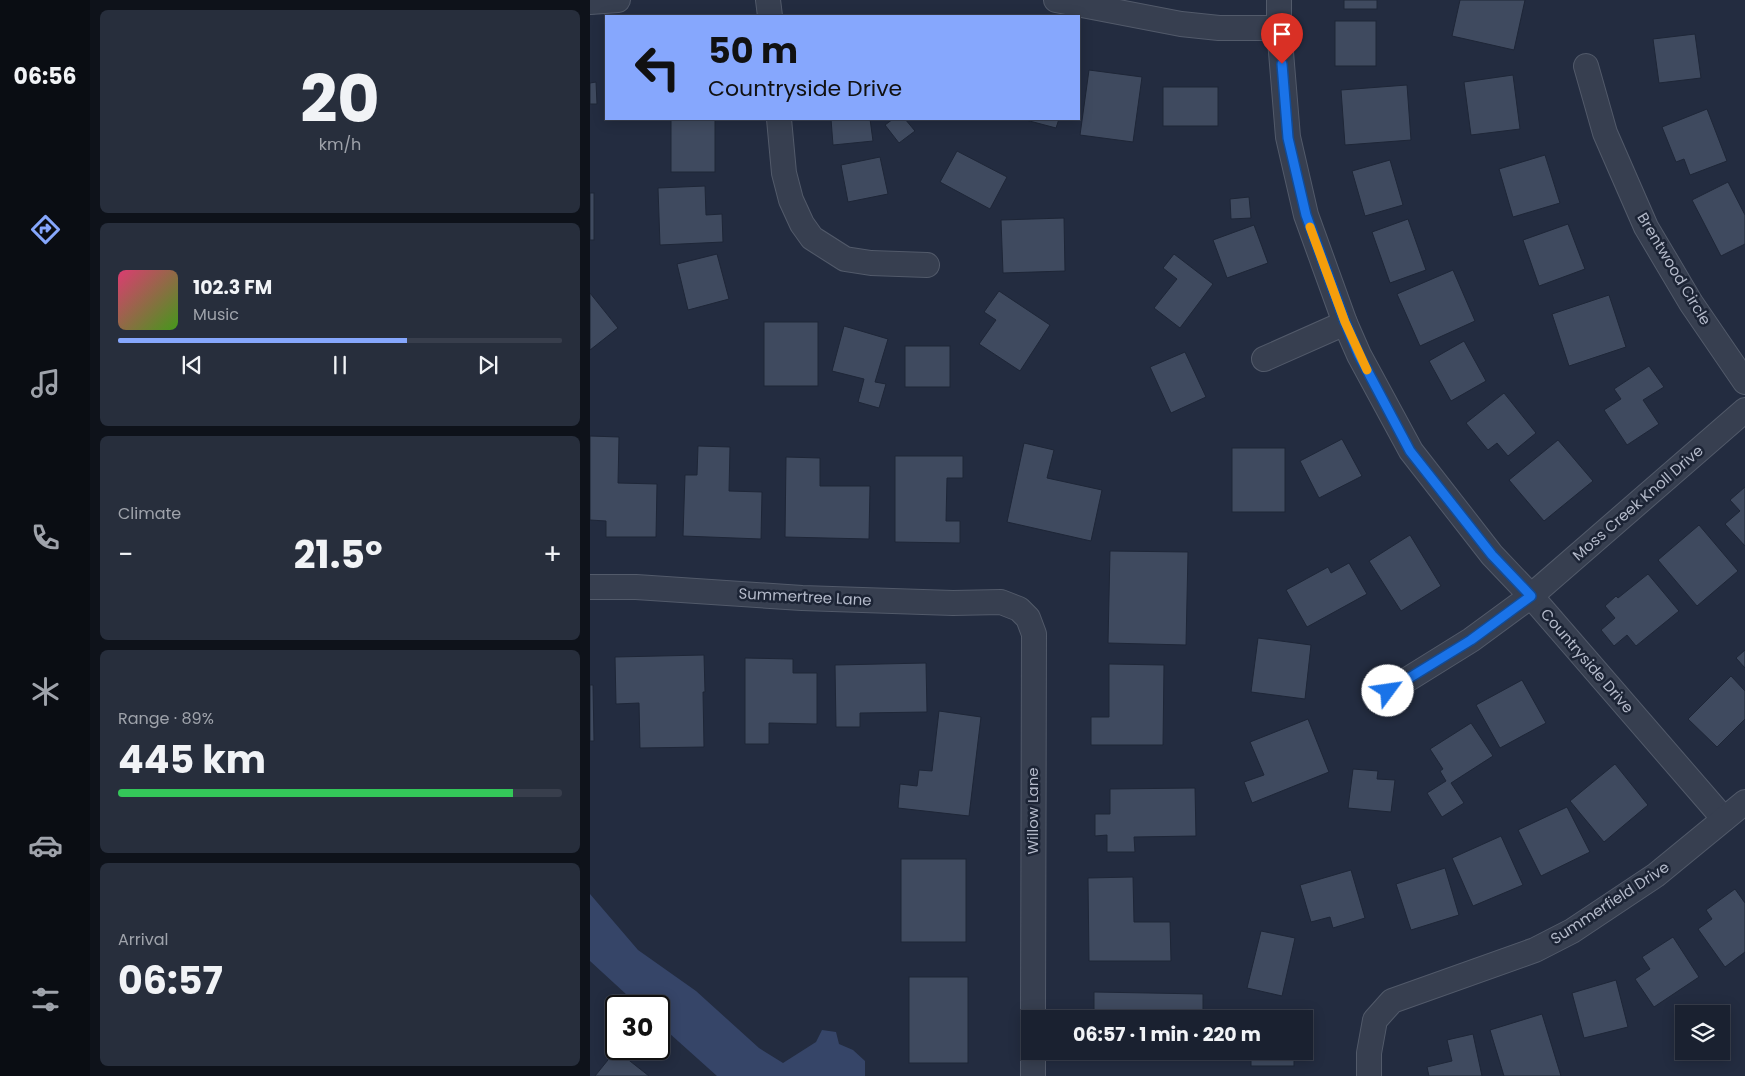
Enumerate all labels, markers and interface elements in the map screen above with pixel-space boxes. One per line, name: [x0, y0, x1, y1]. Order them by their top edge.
pin: [1261, 13, 1303, 64]
icon: arrive: [1268, 20, 1296, 48]
text: 50 m: [708, 26, 798, 75]
icon: left: [625, 35, 690, 100]
text: 20: [300, 54, 380, 145]
text: 06:56: [14, 61, 76, 92]
text: Countryside Drive: [708, 73, 902, 104]
text: km/h: [319, 133, 361, 156]
street label: Brentwood Circle: [1633, 209, 1716, 329]
icon: directions: [28, 212, 63, 247]
text: 102.3 FM: [193, 274, 272, 301]
text: Music: [193, 303, 239, 326]
icon: previous: [178, 351, 206, 379]
icon: pause: [326, 351, 354, 379]
icon: next: [474, 351, 502, 379]
icon: music: [28, 366, 63, 401]
street label: Moss Creek Knoll Drive: [1568, 440, 1708, 565]
text: Climate: [118, 502, 181, 525]
icon: phone: [28, 520, 63, 555]
text: 21.5°: [294, 528, 383, 581]
text: −: [118, 535, 133, 574]
text: +: [543, 535, 562, 574]
street label: Summertree Lane: [738, 583, 872, 610]
street label: Countryside Drive: [1536, 604, 1639, 718]
position arrow: [1361, 664, 1413, 716]
icon: climate: [28, 674, 63, 709]
text: Range · 89%: [118, 707, 214, 730]
text: 445 km: [118, 733, 266, 786]
street label: Willow Lane: [1022, 767, 1043, 855]
icon: car: [28, 828, 63, 863]
street label: Summerfield Drive: [1546, 856, 1673, 949]
text: Arrival: [118, 928, 168, 951]
text: 06:57: [118, 954, 223, 1007]
icon: filters: [28, 982, 63, 1017]
speed limit sign: 30: [605, 995, 670, 1060]
map controls: [1675, 1005, 1730, 1060]
button: layers: [1675, 1005, 1730, 1060]
text: 06:57 · 1 min · 220 m: [1073, 1021, 1261, 1048]

